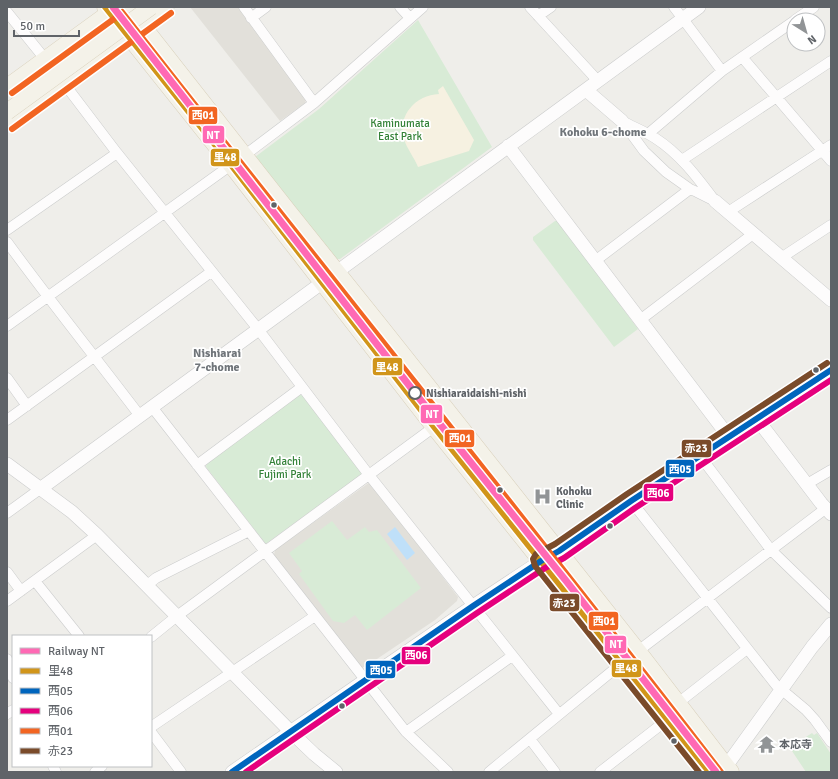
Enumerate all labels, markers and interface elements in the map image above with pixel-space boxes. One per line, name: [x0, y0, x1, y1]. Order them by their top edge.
scale bar: [14, 12, 79, 38]
north arrow: [786, 12, 826, 52]
text: 50 m: [20, 19, 45, 34]
text: N: [805, 32, 819, 47]
line badge: 西01: [188, 106, 218, 125]
text: 西01: [192, 109, 214, 122]
park label: Kaminumata East Park: [370, 117, 430, 143]
line badge: NT: [202, 125, 225, 144]
district label: Kohoku 6-chome: [560, 125, 646, 140]
text: NT: [206, 129, 220, 142]
line badge: 里48: [210, 148, 240, 167]
text: 里48: [214, 151, 236, 164]
unlabelled marker: [269, 200, 279, 210]
district label: Nishiarai 7-chome: [193, 346, 241, 375]
line badge: 里48: [372, 357, 403, 376]
text: 里48: [376, 361, 398, 374]
unlabelled marker: [811, 365, 821, 375]
marker: Nishiaraidaishi-nishi: [408, 386, 422, 400]
place label: Nishiaraidaishi-nishi: [426, 387, 527, 400]
line badge: NT: [420, 404, 443, 424]
text: NT: [425, 408, 439, 421]
line badge: 西01: [444, 429, 475, 448]
text: 西01: [449, 432, 471, 445]
line badge: 赤23: [681, 439, 712, 458]
text: 赤23: [685, 442, 707, 455]
park label: Adachi Fujimi Park: [259, 455, 312, 481]
line badge: 西05: [665, 459, 695, 478]
text: 西05: [669, 463, 691, 476]
line badge: 西06: [643, 483, 674, 502]
unlabelled marker: [495, 485, 505, 495]
place label: Kohoku Clinic: [556, 485, 592, 511]
hospital icon: Kohoku Clinic: [533, 487, 553, 507]
text: 西06: [647, 487, 669, 500]
unlabelled marker: [605, 521, 615, 531]
line badge: 赤23: [549, 593, 580, 612]
text: 赤23: [553, 597, 575, 610]
line badge: 西01: [588, 611, 619, 631]
text: 西01: [593, 615, 615, 628]
legend: [12, 635, 152, 767]
line badge: NT: [604, 635, 627, 654]
text: NT: [609, 638, 623, 651]
text: Railway NT: [48, 644, 105, 659]
line badge: 西06: [401, 646, 431, 665]
text: 西06: [405, 649, 427, 662]
line badge: 里48: [611, 659, 642, 678]
line badge: 西05: [365, 660, 396, 679]
text: 里48: [615, 662, 637, 675]
text: 里48: [48, 664, 73, 679]
text: 西05: [370, 664, 392, 677]
text: 西05: [48, 684, 73, 699]
unlabelled marker: [337, 701, 347, 711]
text: 西06: [48, 704, 73, 719]
text: 西01: [48, 724, 73, 739]
temple icon: 本応寺: [756, 734, 776, 754]
unlabelled marker: [669, 736, 679, 746]
place label: 本応寺: [779, 738, 812, 751]
text: 赤23: [48, 744, 73, 759]

